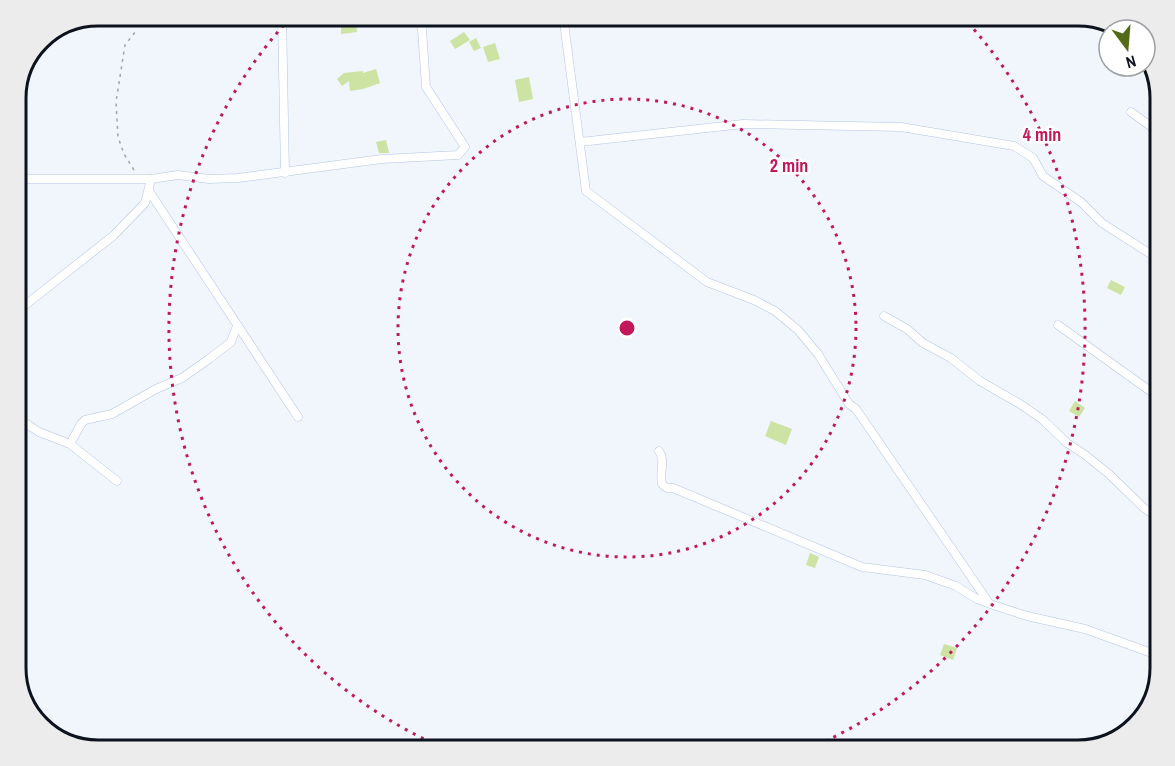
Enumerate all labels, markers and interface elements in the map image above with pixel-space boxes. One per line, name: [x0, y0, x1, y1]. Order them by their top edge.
north arrow: [1097, 18, 1157, 78]
text: N: [1124, 51, 1139, 74]
text: 4 min: [1023, 122, 1061, 147]
text: 2 min: [770, 153, 808, 178]
centre of rings: [617, 318, 637, 338]

